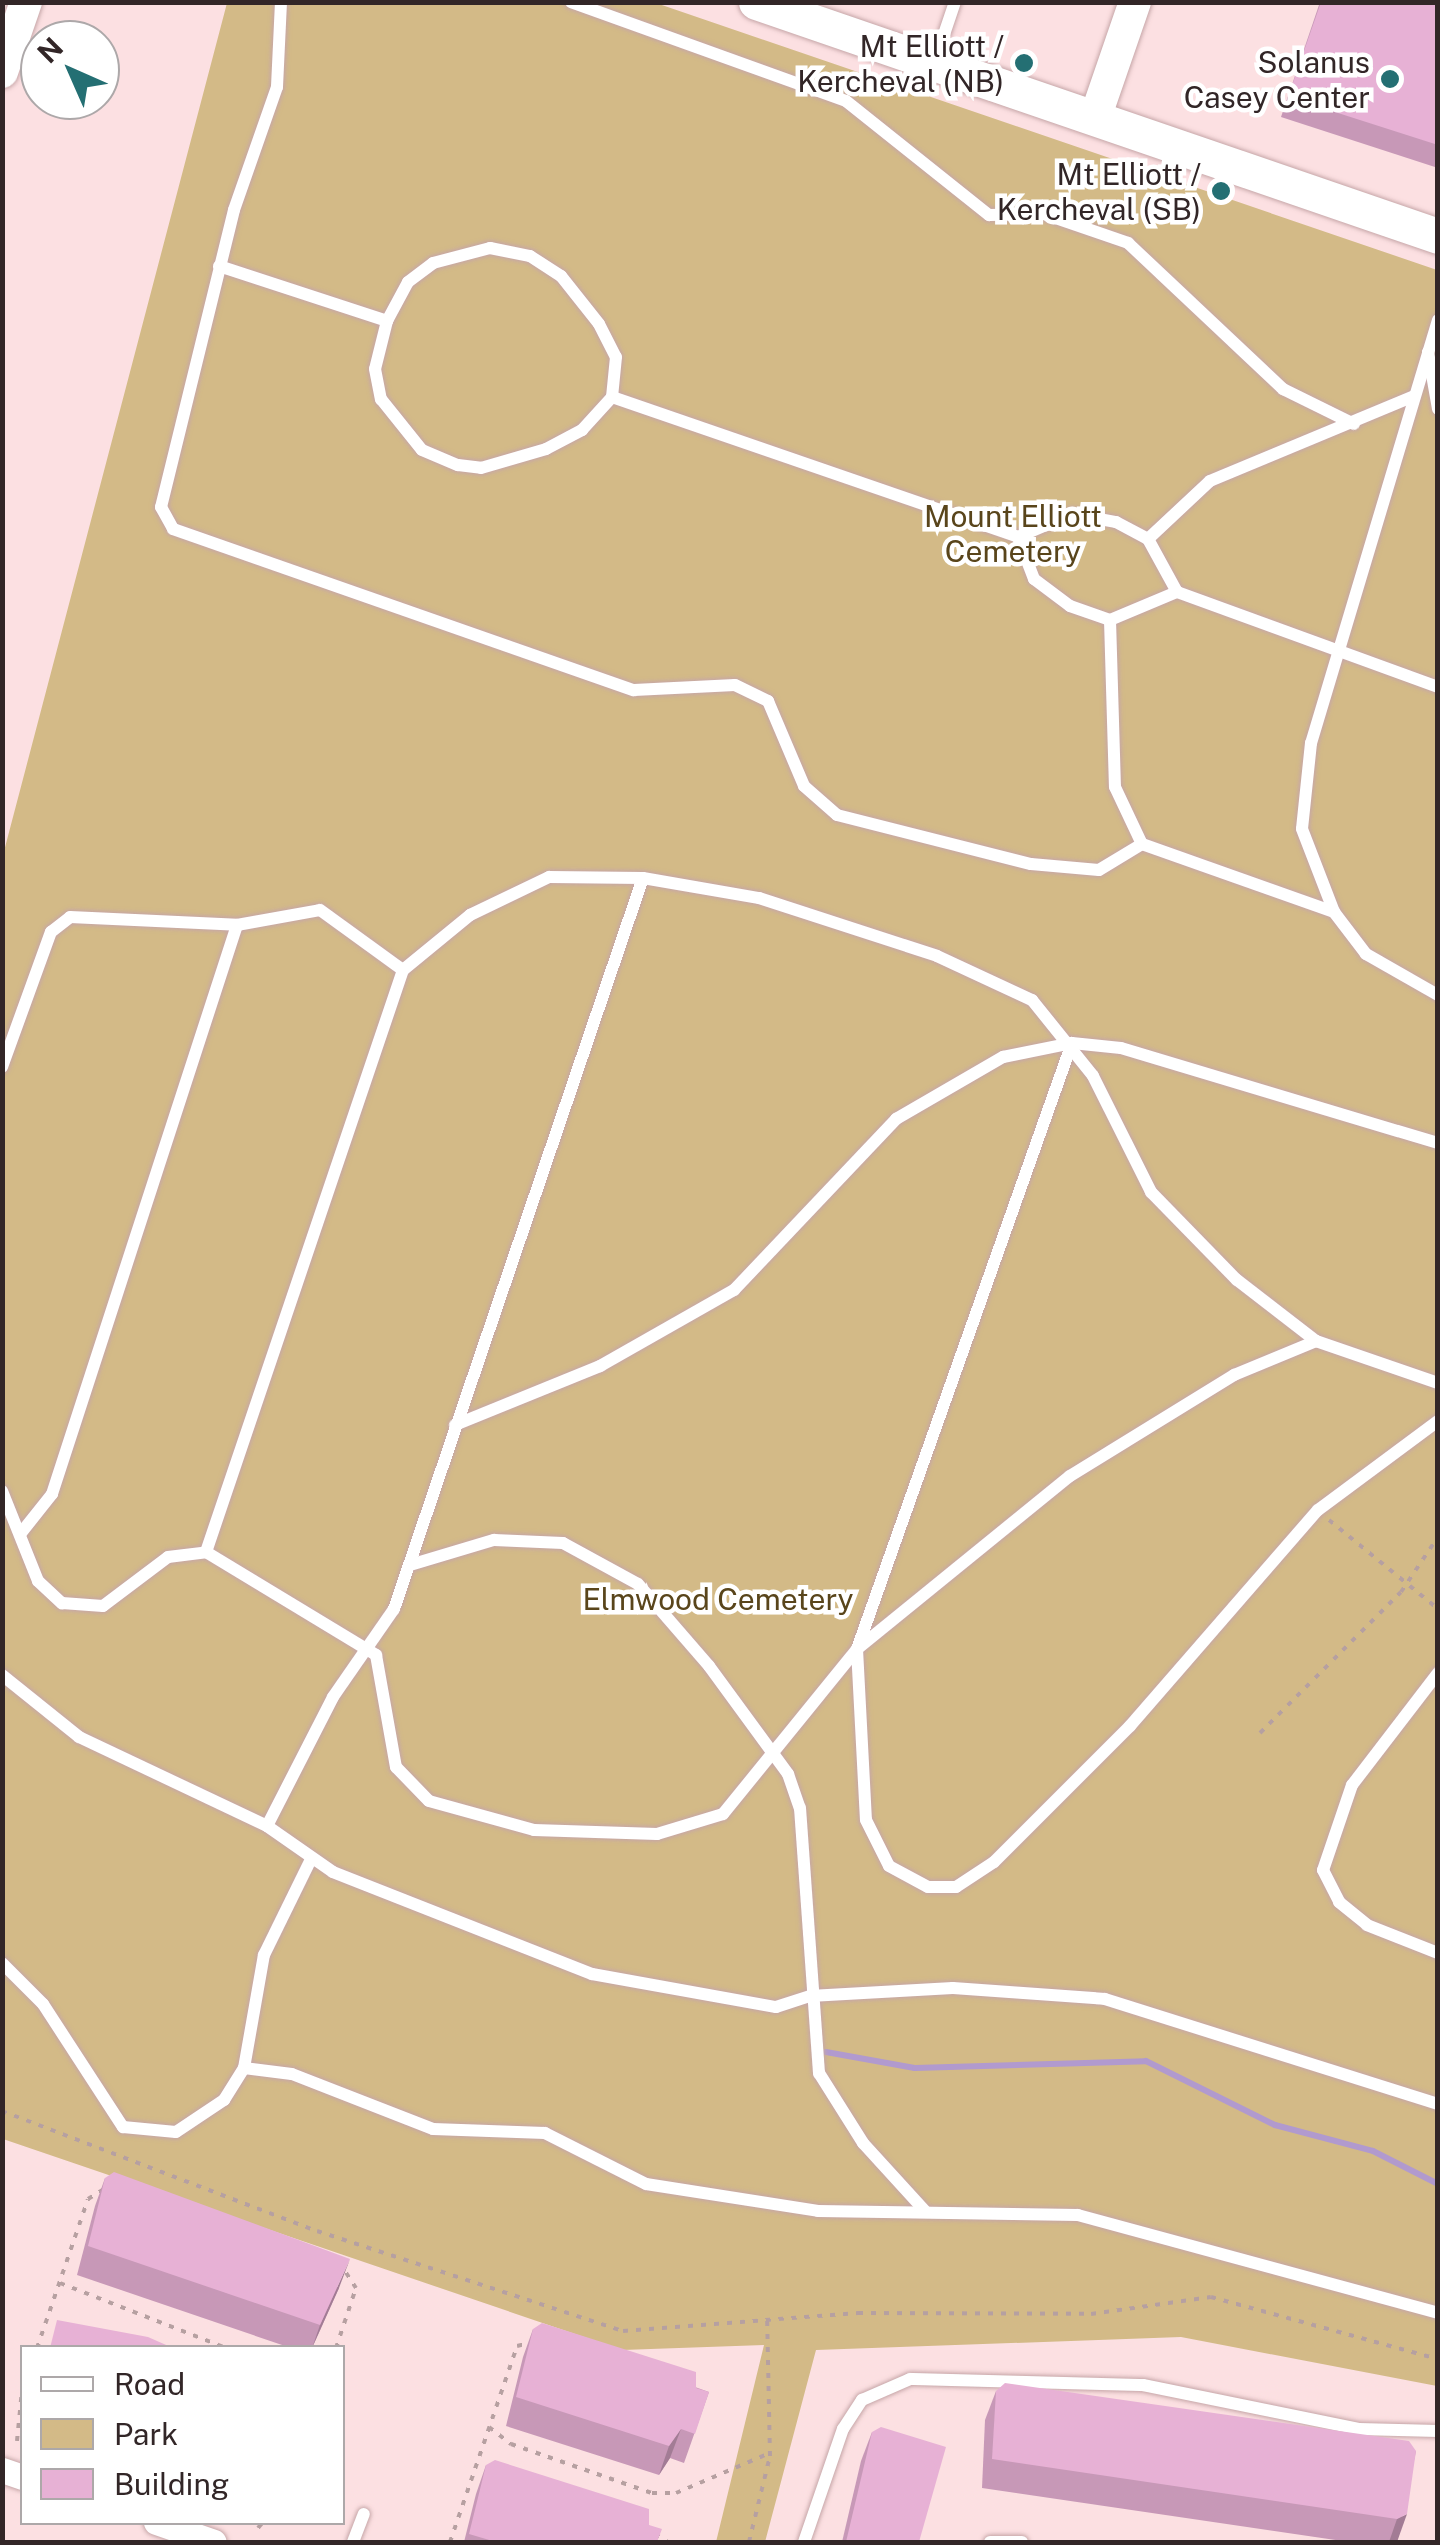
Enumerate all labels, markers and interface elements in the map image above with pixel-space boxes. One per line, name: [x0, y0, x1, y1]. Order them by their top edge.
north arrow: [20, 20, 120, 120]
place label: Mt Elliott / Kercheval (NB): [797, 28, 1004, 98]
text: N: [30, 30, 69, 69]
place label: Solanus Casey Center: [1184, 44, 1370, 114]
marker: Mt Elliott / Kercheval (NB): [1013, 52, 1035, 74]
marker: Solanus Casey Center: [1379, 68, 1401, 90]
place label: Mt Elliott / Kercheval (SB): [997, 156, 1201, 226]
marker: Mt Elliott / Kercheval (SB): [1210, 180, 1232, 202]
park label: Mount Elliott Cemetery: [924, 498, 1102, 568]
park label: Elmwood Cemetery: [582, 1581, 854, 1617]
legend: [20, 2345, 345, 2525]
text: Road: [114, 2366, 185, 2402]
text: Park: [114, 2416, 178, 2452]
text: Building: [114, 2466, 229, 2502]

